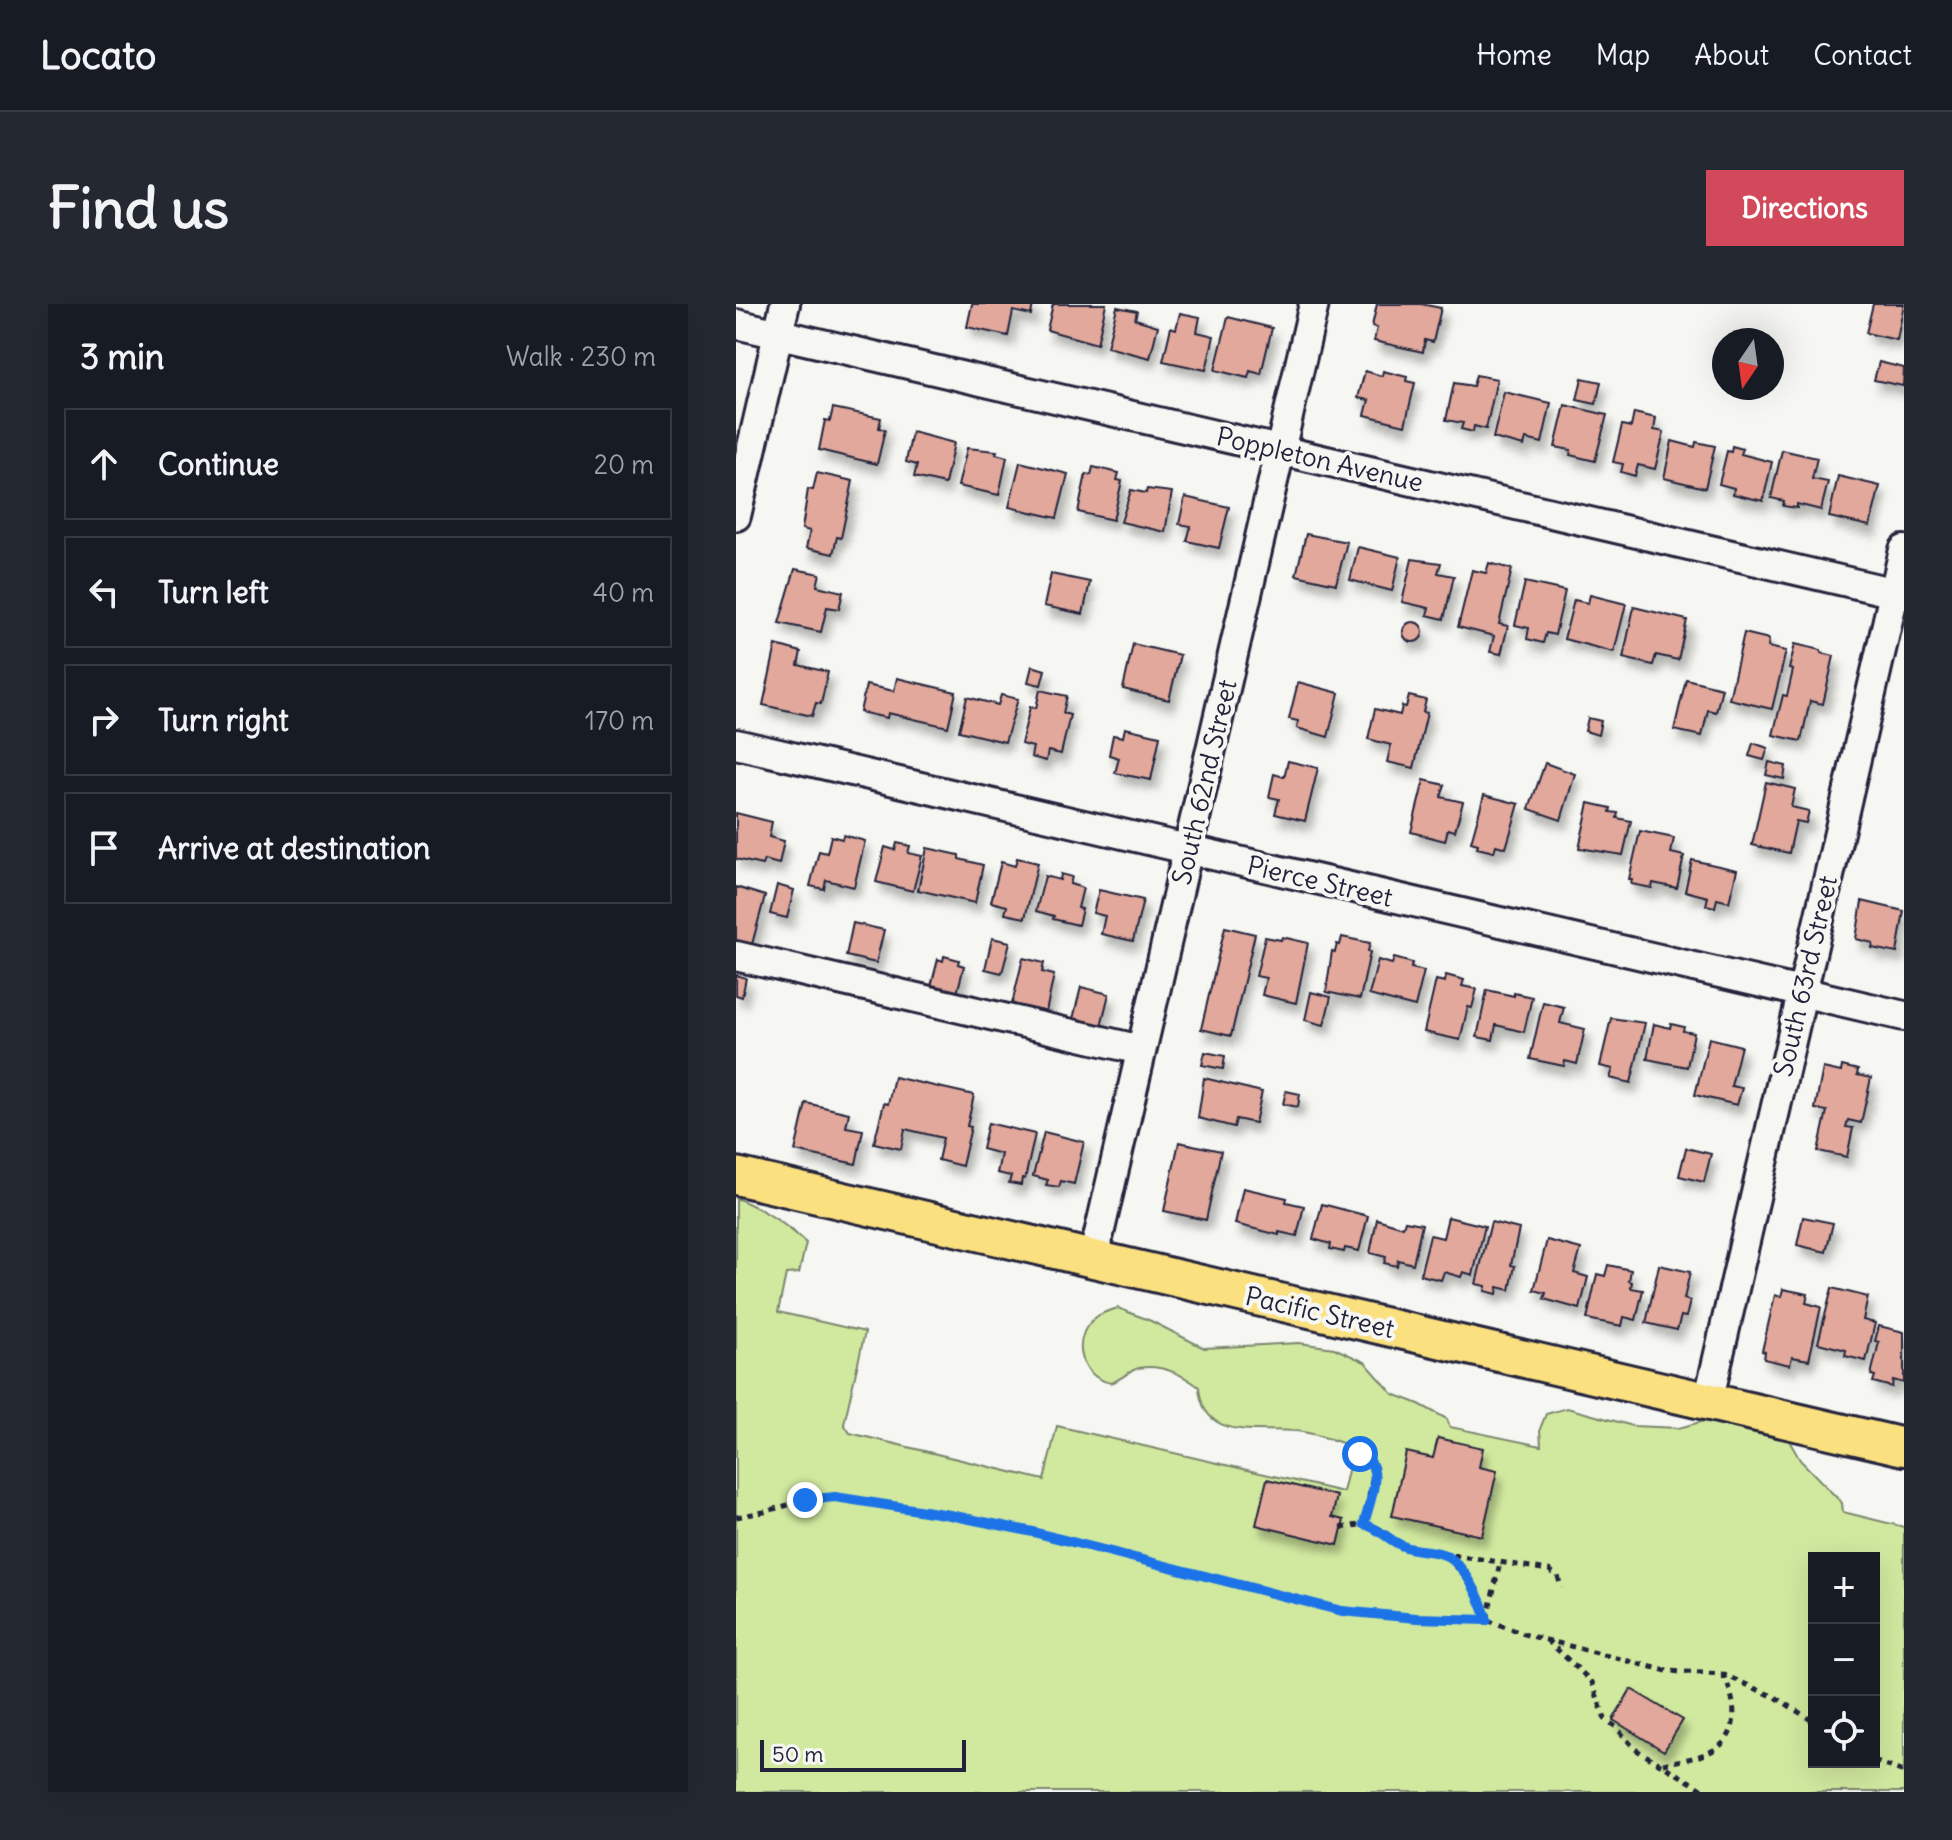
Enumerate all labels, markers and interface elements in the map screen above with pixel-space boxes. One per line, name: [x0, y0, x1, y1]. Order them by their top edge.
text: Locato: [40, 32, 156, 79]
text: Home: [1476, 37, 1552, 73]
text: Map: [1596, 37, 1650, 73]
text: About: [1694, 37, 1769, 73]
text: Contact: [1813, 37, 1912, 73]
button: Directions: [1706, 170, 1904, 246]
text: Find us: [48, 173, 229, 243]
north arrow: [1712, 328, 1784, 400]
text: 3 min: [80, 335, 165, 378]
text: Walk · 230 m: [506, 340, 656, 373]
street label: Poppleton Avenue: [1214, 419, 1426, 499]
icon: ahead: [82, 442, 126, 486]
text: Continue: [158, 445, 279, 483]
text: 20 m: [594, 448, 654, 481]
icon: left: [82, 570, 126, 614]
text: Turn left: [158, 573, 269, 611]
text: 40 m: [593, 576, 654, 609]
street label: South 62nd Street: [1164, 676, 1244, 888]
icon: right: [82, 698, 126, 742]
text: Turn right: [158, 701, 289, 739]
text: 170 m: [585, 704, 654, 737]
icon: arrive: [82, 826, 126, 870]
text: Arrive at destination: [158, 829, 430, 867]
street label: Pierce Street: [1244, 848, 1396, 914]
street label: South 63rd Street: [1766, 872, 1844, 1080]
street label: Pacific Street: [1242, 1279, 1398, 1345]
route start: [1342, 1436, 1378, 1472]
route end: [787, 1482, 823, 1518]
map controls: [1808, 1552, 1880, 1768]
button: +: [1808, 1552, 1880, 1624]
button: −: [1808, 1624, 1880, 1696]
button: locate: [1808, 1696, 1880, 1768]
scale bar: [760, 1736, 966, 1772]
text: 50 m: [772, 1740, 824, 1768]

